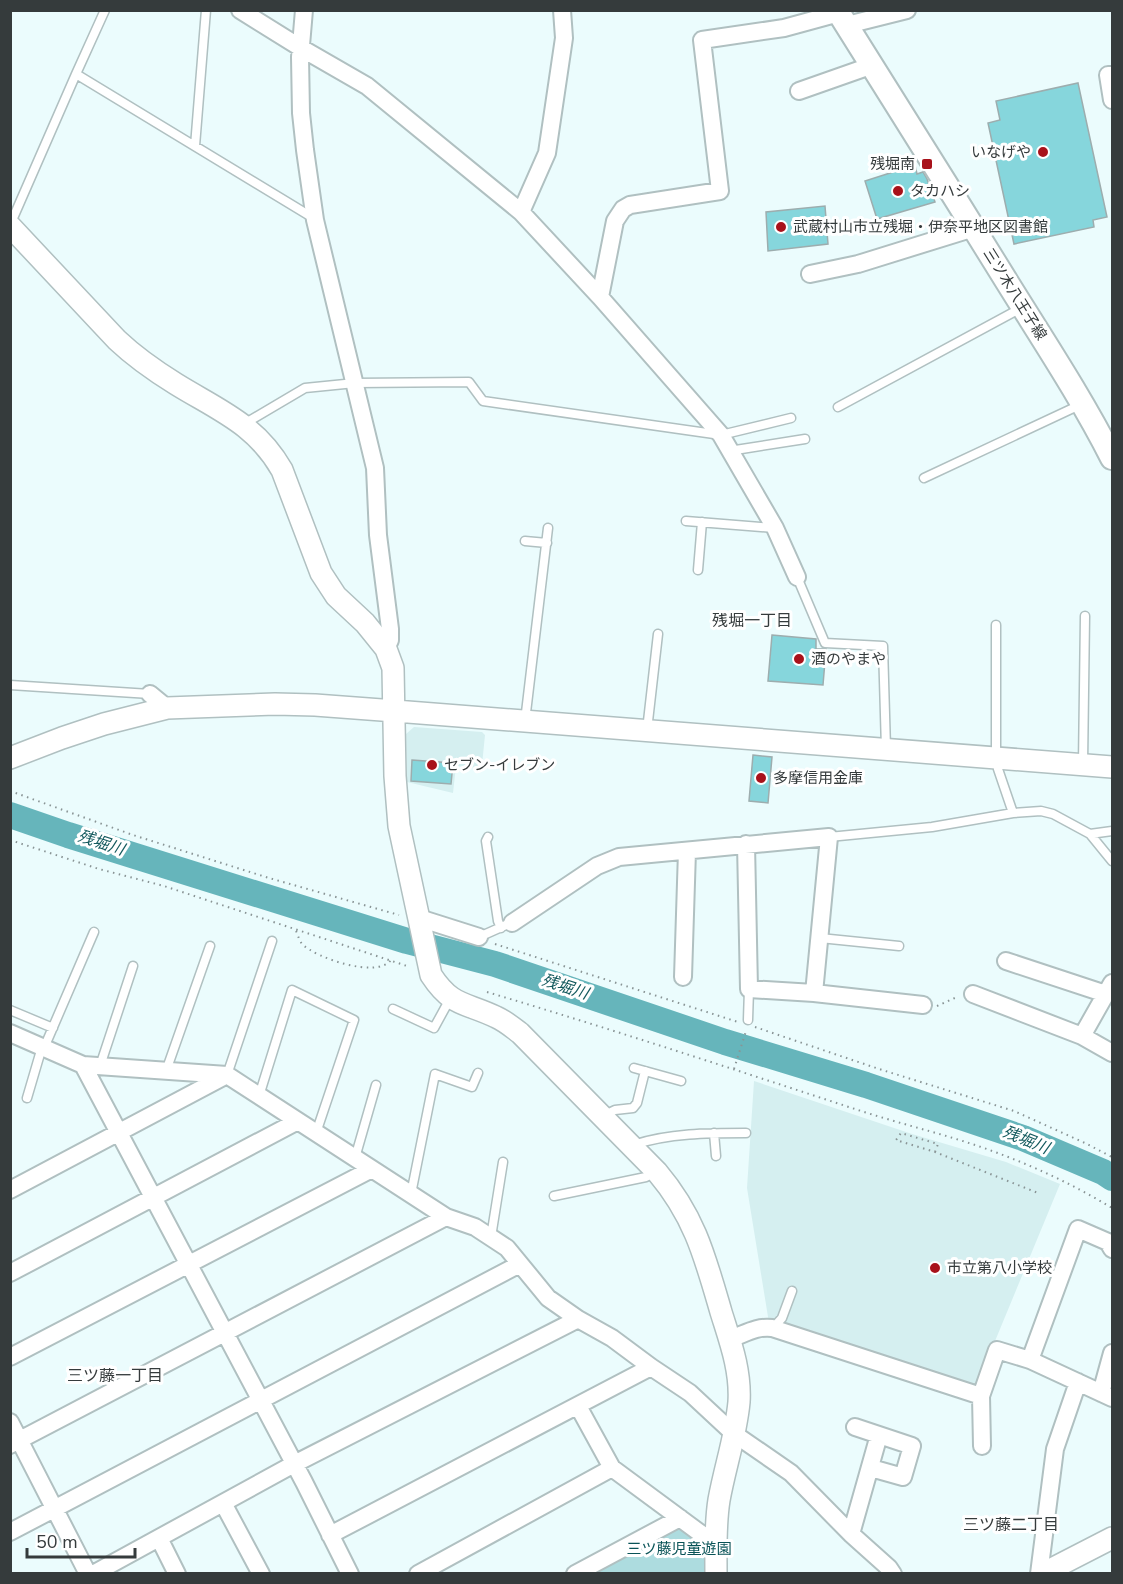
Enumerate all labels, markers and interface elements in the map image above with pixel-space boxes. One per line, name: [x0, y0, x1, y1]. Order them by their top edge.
place label: いなげや: [971, 142, 1031, 162]
marker: いなげや: [1036, 145, 1050, 159]
place label: 残堀南: [870, 154, 915, 174]
marker: 残堀南: [920, 157, 934, 171]
place label: タカハシ: [910, 181, 970, 201]
marker: タカハシ: [891, 184, 905, 198]
place label: 武蔵村山市立残堀・伊奈平地区図書館: [793, 217, 1048, 237]
marker: 武蔵村山市立残堀・伊奈平地区図書館: [774, 220, 788, 234]
street label: 三ツ木八王子線: [979, 244, 1051, 344]
district label: 残堀一丁目: [712, 610, 792, 632]
place label: 酒のやまや: [811, 649, 886, 669]
marker: 酒のやまや: [792, 652, 806, 666]
place label: セブン-イレブン: [444, 755, 555, 775]
marker: セブン-イレブン: [425, 758, 439, 772]
place label: 多摩信用金庫: [773, 768, 863, 788]
marker: 多摩信用金庫: [754, 771, 768, 785]
water label: 残堀川: [75, 825, 129, 861]
water label: 残堀川: [539, 969, 593, 1005]
water label: 残堀川: [1000, 1121, 1054, 1160]
place label: 市立第八小学校: [947, 1258, 1052, 1278]
marker: 市立第八小学校: [928, 1261, 942, 1275]
district label: 三ツ藤一丁目: [67, 1365, 163, 1387]
district label: 三ツ藤二丁目: [963, 1514, 1059, 1536]
scale bar: [27, 1521, 135, 1559]
text: 50 m: [36, 1530, 78, 1554]
park label: 三ツ藤児童遊園: [626, 1539, 732, 1559]

